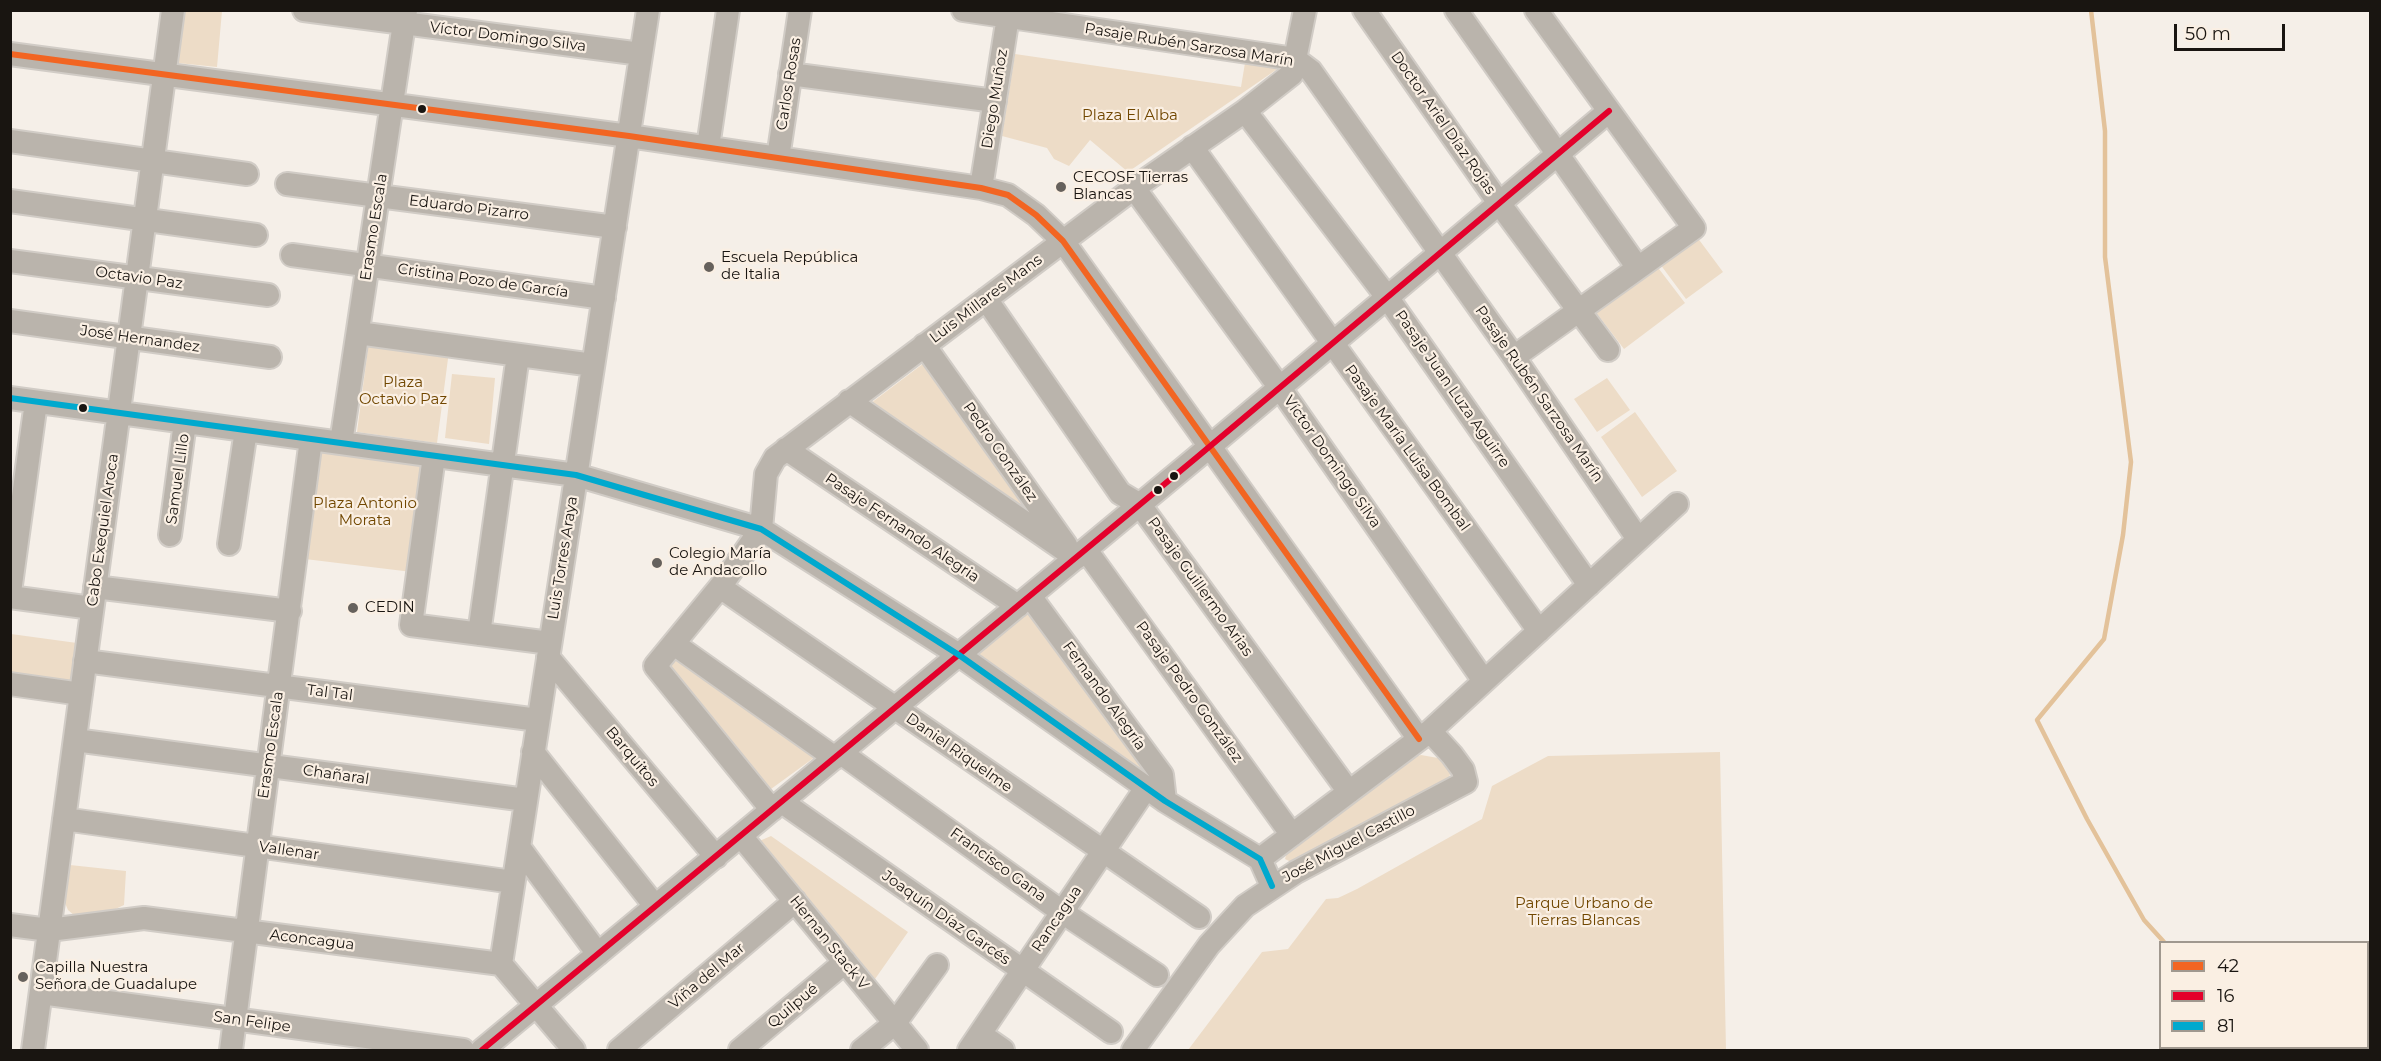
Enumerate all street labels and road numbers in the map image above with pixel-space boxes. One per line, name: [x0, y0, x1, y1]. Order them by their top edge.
street label: Víctor Domingo Silva: [429, 18, 587, 56]
street label: Pasaje Rubén Sarzosa Marín: [1083, 20, 1295, 70]
street label: Carlos Rosas: [773, 36, 805, 132]
street label: Diego Muñoz: [978, 48, 1012, 150]
street label: Doctor Ariel Díaz Rojas: [1387, 48, 1499, 198]
street label: Erasmo Escala: [357, 172, 391, 282]
street label: Eduardo Pizarro: [408, 192, 530, 224]
street label: Luis Millares Mans: [926, 251, 1046, 347]
street label: Cristina Pozo de García: [396, 260, 570, 302]
street label: Octavio Paz: [94, 263, 184, 293]
street label: Pasaje Rubén Sarzosa Marín: [1471, 302, 1607, 486]
street label: Pasaje Juan Luza Aguirre: [1391, 307, 1513, 471]
street label: José Hernandez: [79, 322, 201, 356]
street label: Pasaje María Luisa Bombal: [1341, 361, 1473, 535]
street label: Víctor Domingo Silva: [1279, 392, 1385, 532]
street label: Pedro González: [959, 399, 1041, 505]
street label: Samuel Lillo: [163, 432, 193, 526]
street label: Cabo Exequiel Aroca: [83, 452, 123, 608]
street label: Pasaje Fernando Alegria: [821, 470, 983, 586]
street label: Luis Torres Araya: [544, 495, 582, 621]
street label: Pasaje Guillermo Arias: [1143, 514, 1257, 660]
street label: Pasaje Pedro González: [1132, 618, 1246, 766]
street label: Fernando Alegría: [1059, 638, 1149, 754]
street label: Tal Tal: [306, 681, 354, 705]
street label: Erasmo Escala: [255, 690, 287, 800]
street label: Daniel Riquelme: [902, 710, 1016, 796]
street label: Barquitos: [602, 723, 662, 791]
street label: Chañaral: [302, 761, 370, 789]
street label: José Miguel Castillo: [1280, 801, 1418, 887]
street label: Francisco Gana: [946, 824, 1050, 906]
street label: Vallenar: [258, 838, 320, 864]
street label: Joaquín Díaz Garcés: [879, 867, 1013, 969]
street label: Rancagua: [1028, 882, 1086, 956]
street label: Hernan Stack V: [786, 892, 872, 994]
street label: Aconcagua: [269, 926, 355, 954]
street label: Viña del Mar: [665, 939, 749, 1013]
street label: Quilpué: [764, 980, 822, 1032]
street label: San Felipe: [212, 1008, 292, 1036]

